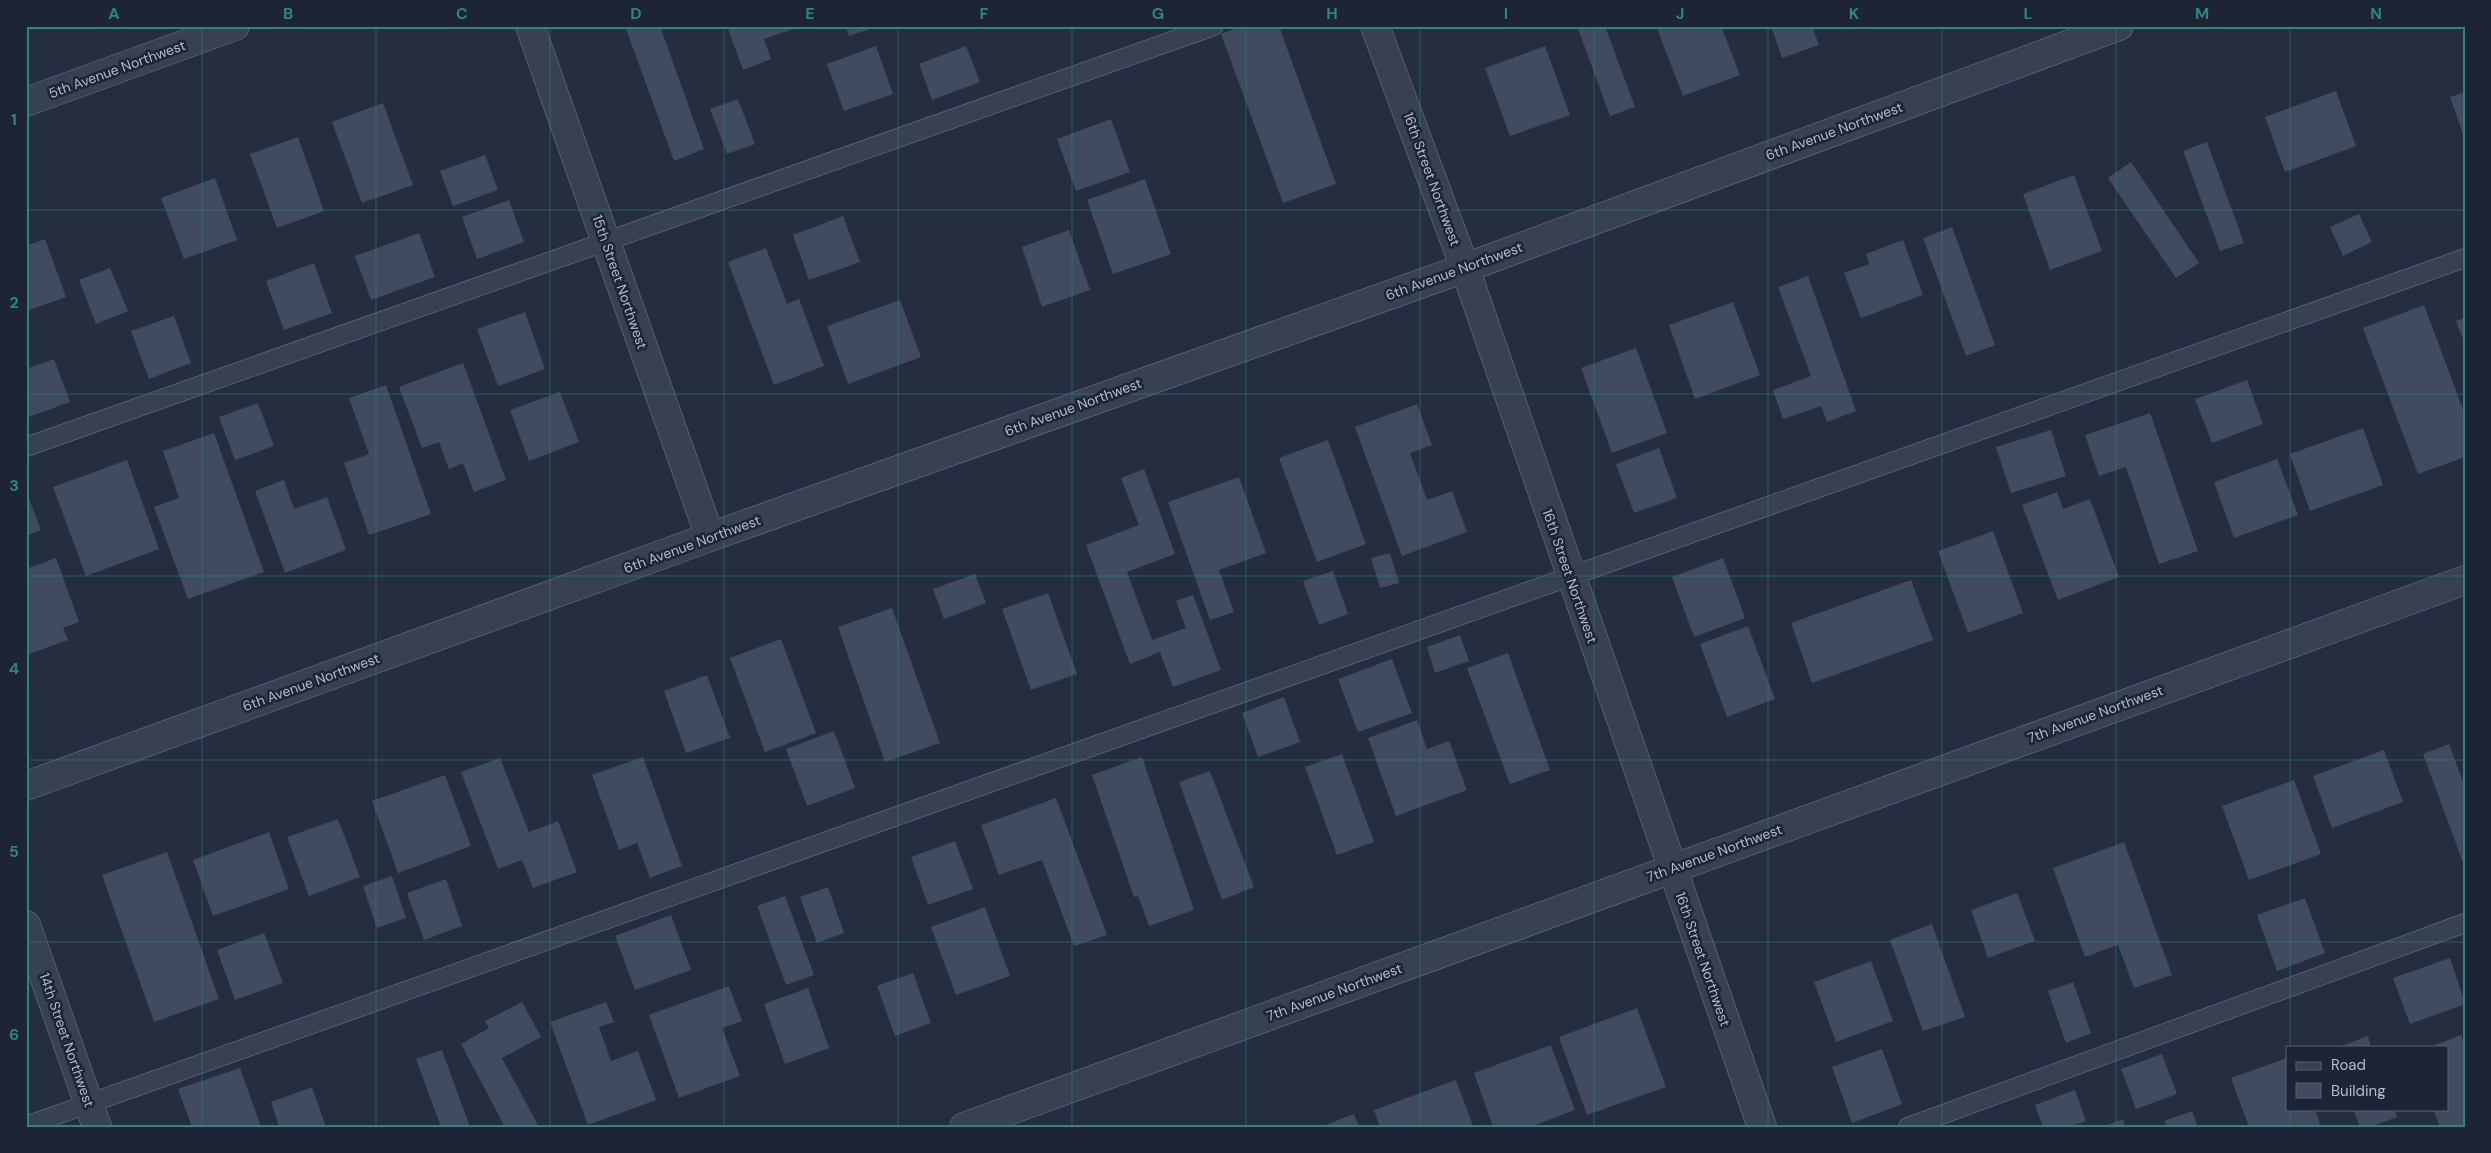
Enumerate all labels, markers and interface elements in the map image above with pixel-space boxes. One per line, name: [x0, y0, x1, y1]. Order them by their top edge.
text: A: [108, 3, 120, 24]
text: B: [283, 3, 293, 24]
text: C: [456, 3, 468, 24]
text: D: [630, 3, 642, 24]
text: E: [805, 3, 815, 24]
text: F: [980, 3, 989, 24]
text: G: [1152, 3, 1164, 24]
text: H: [1326, 3, 1338, 24]
text: I: [1504, 3, 1508, 24]
text: J: [1676, 3, 1684, 24]
text: K: [1849, 3, 1860, 24]
text: L: [2024, 3, 2033, 24]
text: M: [2195, 3, 2209, 24]
text: N: [2370, 3, 2382, 24]
street label: 5th Avenue Northwest: [46, 36, 188, 102]
street label: 6th Avenue Northwest: [1763, 98, 1905, 164]
text: 1: [11, 109, 17, 130]
street label: 16th Street Northwest: [1399, 110, 1465, 248]
street label: 15th Street Northwest: [589, 212, 651, 352]
street label: 6th Avenue Northwest: [1383, 238, 1525, 304]
text: 2: [9, 292, 19, 313]
street label: 6th Avenue Northwest: [1002, 374, 1144, 440]
text: 3: [9, 475, 19, 496]
street label: 16th Street Northwest: [1539, 506, 1601, 646]
street label: 6th Avenue Northwest: [621, 511, 763, 577]
street label: 6th Avenue Northwest: [240, 649, 382, 715]
text: 4: [9, 658, 19, 679]
street label: 7th Avenue Northwest: [2025, 681, 2165, 747]
street label: 7th Avenue Northwest: [1644, 820, 1784, 886]
text: 5: [9, 841, 19, 862]
street label: 16th Street Northwest: [1672, 889, 1734, 1029]
street label: 7th Avenue Northwest: [1264, 959, 1404, 1025]
street label: 14th Street Northwest: [36, 970, 98, 1110]
text: 6: [9, 1024, 19, 1045]
legend: [2286, 1046, 2448, 1110]
text: Road: [2331, 1055, 2366, 1075]
text: Building: [2331, 1081, 2386, 1101]

